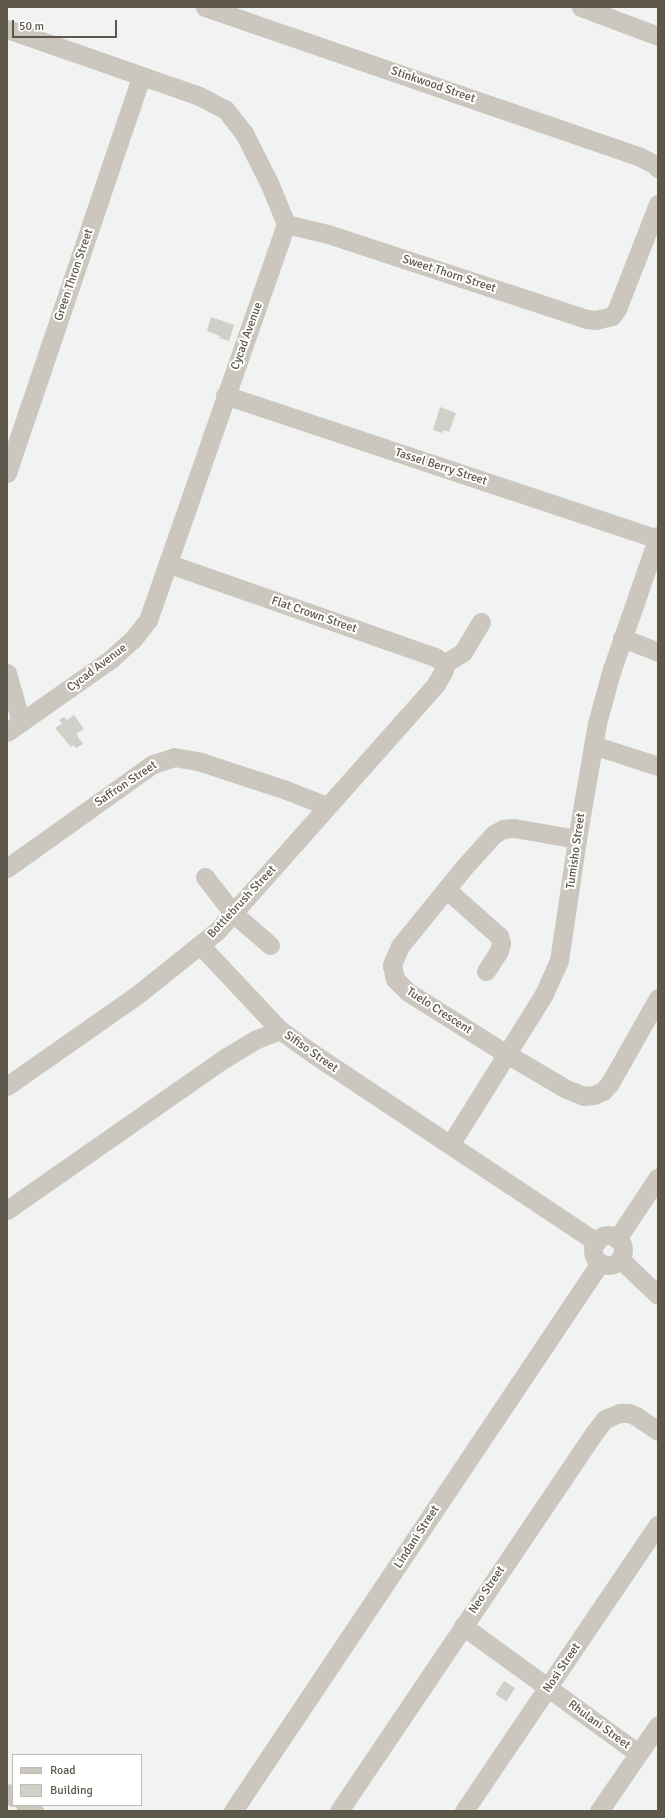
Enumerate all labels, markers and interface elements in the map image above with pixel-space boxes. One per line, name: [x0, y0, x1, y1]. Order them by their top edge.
scale bar: [14, 12, 119, 38]
text: 50 m: [19, 19, 44, 34]
street label: Stinkwood Street: [389, 64, 477, 106]
street label: Green Thron Street: [51, 227, 97, 323]
street label: Sweet Thorn Street: [400, 252, 498, 296]
street label: Cycad Avenue: [228, 300, 266, 372]
street label: Tassel Berry Street: [393, 445, 489, 489]
street label: Flat Crown Street: [269, 594, 359, 636]
street label: Cycad Avenue: [64, 641, 130, 695]
street label: Saffron Street: [92, 758, 160, 810]
street label: Tumisho Street: [564, 812, 588, 890]
street label: Bottlebrush Street: [205, 863, 279, 941]
street label: Tuelo Crescent: [404, 985, 474, 1037]
street label: Sifiso Street: [281, 1028, 341, 1076]
street label: Lindani Street: [391, 1503, 443, 1571]
street label: Neo Street: [466, 1563, 508, 1617]
street label: Nosi Street: [540, 1640, 584, 1696]
street label: Rhulani Street: [565, 1698, 633, 1752]
legend: [12, 1754, 142, 1806]
text: Road: [50, 1763, 76, 1778]
text: Building: [50, 1783, 93, 1798]

